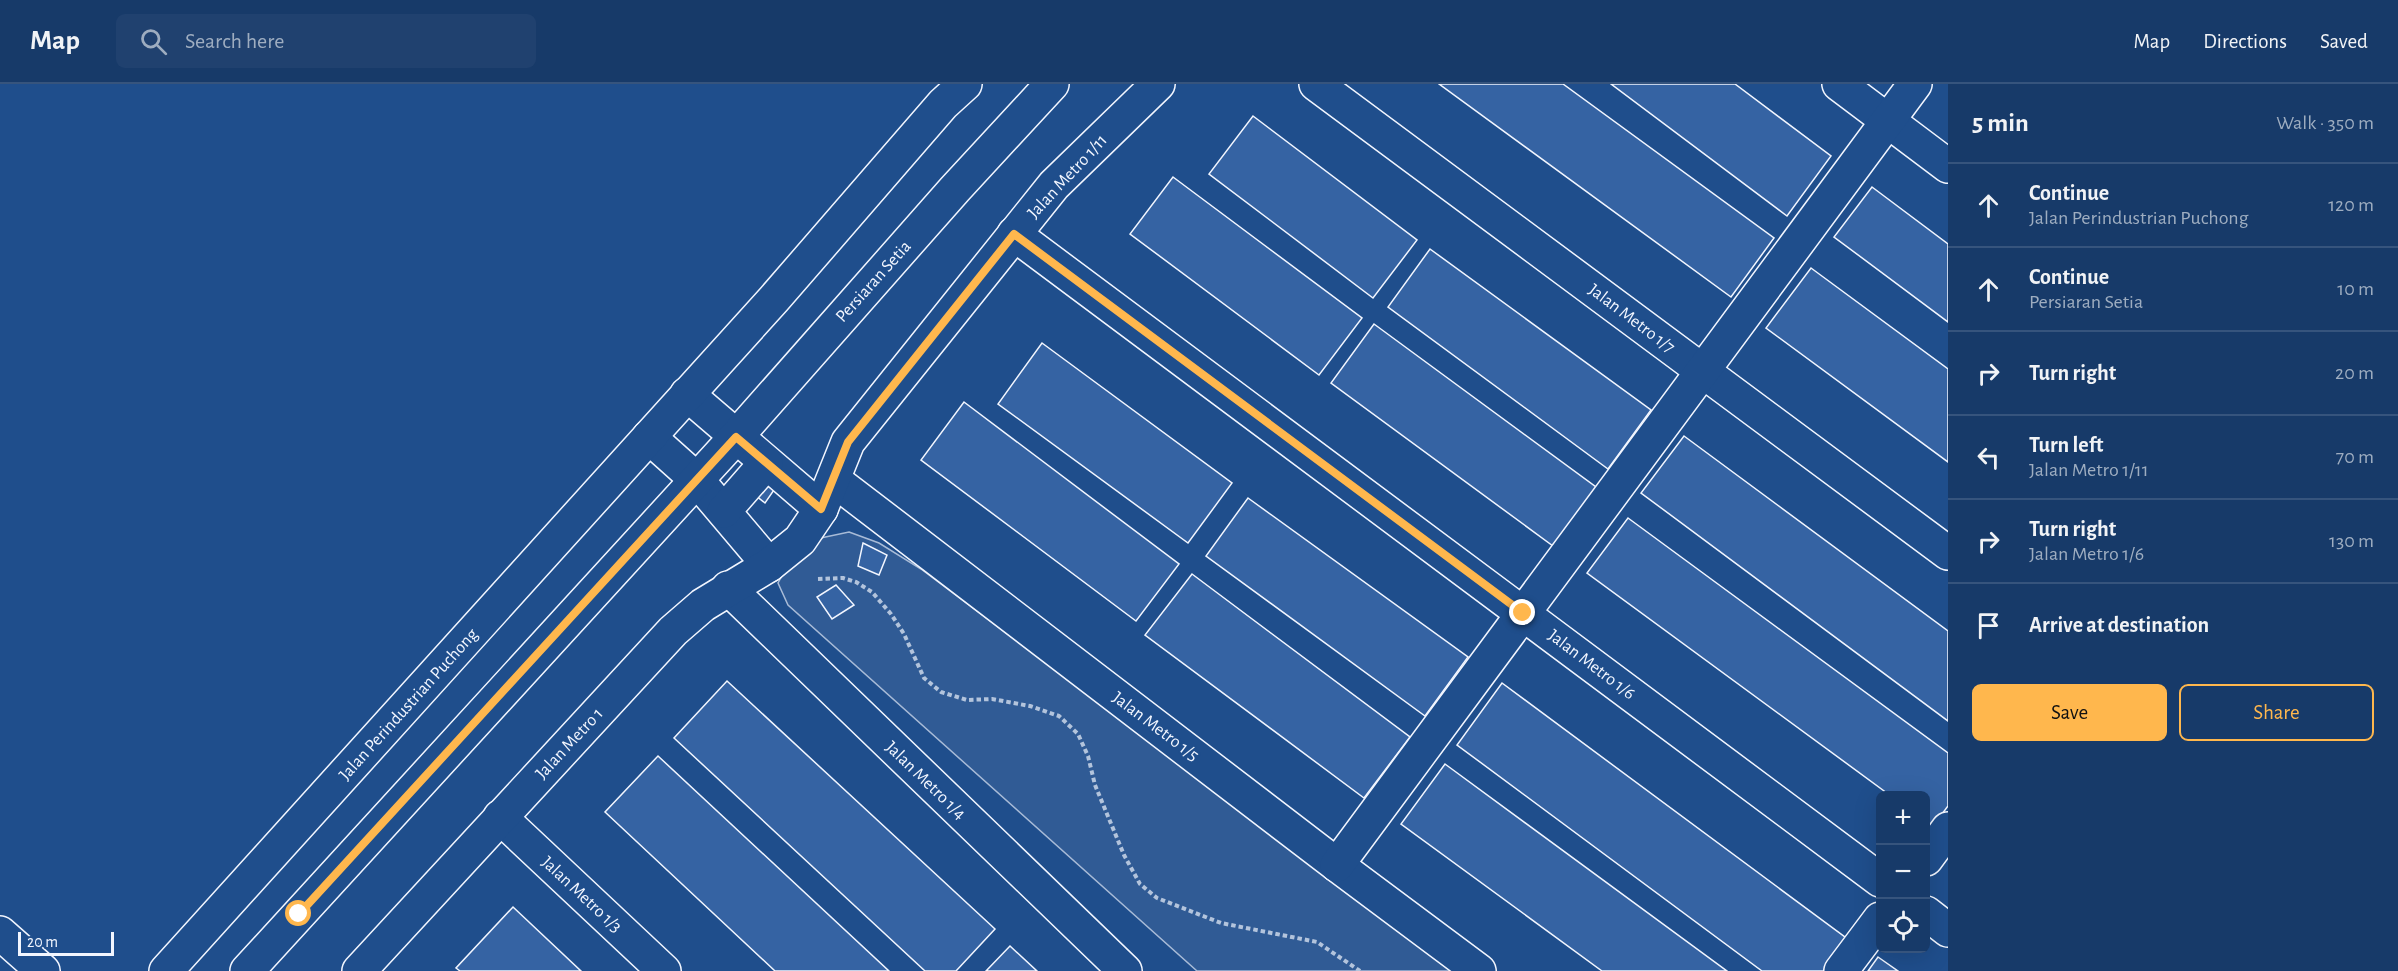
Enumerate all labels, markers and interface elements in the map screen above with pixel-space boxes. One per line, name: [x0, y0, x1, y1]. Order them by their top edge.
search box: [116, 14, 536, 68]
icon: search: [137, 25, 170, 58]
text: Map: [30, 27, 80, 55]
text: Search here: [185, 30, 284, 52]
text: Map: [2134, 31, 2170, 52]
text: Directions: [2203, 31, 2287, 52]
text: Saved: [2320, 31, 2368, 52]
text: 5 min: [1972, 110, 2029, 136]
text: Walk · 350 m: [2276, 113, 2374, 133]
street label: Jalan Metro 1/11: [1024, 131, 1111, 222]
text: Continue: [2029, 182, 2109, 204]
icon: ahead: [1972, 189, 2005, 222]
text: 120 m: [2328, 195, 2374, 215]
text: Jalan Perindustrian Puchong: [2029, 208, 2248, 228]
street label: Persiaran Setia: [833, 237, 915, 326]
text: Continue: [2029, 266, 2109, 288]
icon: ahead: [1972, 273, 2005, 306]
text: 10 m: [2337, 279, 2374, 299]
street label: Jalan Metro 1/7: [1585, 281, 1678, 357]
text: Persiaran Setia: [2029, 292, 2143, 312]
icon: right: [1972, 357, 2005, 390]
text: Turn right: [2029, 362, 2116, 384]
text: 20 m: [2335, 363, 2374, 383]
text: Turn left: [2029, 434, 2103, 456]
icon: left: [1972, 441, 2005, 474]
text: 70 m: [2336, 447, 2374, 467]
text: Jalan Metro 1/11: [2029, 460, 2149, 480]
text: Turn right: [2029, 518, 2116, 540]
icon: right: [1972, 525, 2005, 558]
text: 130 m: [2329, 531, 2374, 551]
text: Jalan Metro 1/6: [2029, 544, 2144, 564]
route end: [1509, 599, 1535, 625]
icon: arrive: [1972, 609, 2005, 642]
text: Arrive at destination: [2029, 614, 2209, 636]
street label: Jalan Perindustrian Puchong: [336, 625, 482, 784]
street label: Jalan Metro 1/6: [1545, 626, 1638, 703]
button: Save: [1972, 684, 2167, 741]
button: Share: [2179, 684, 2374, 741]
street label: Jalan Metro 1/5: [1109, 689, 1202, 765]
street label: Jalan Metro 1: [532, 705, 607, 783]
street label: Jalan Metro 1/4: [882, 738, 969, 824]
map controls: [1876, 791, 1930, 953]
button: +: [1876, 791, 1930, 845]
button: −: [1876, 845, 1930, 899]
street label: Jalan Metro 1/3: [538, 853, 625, 936]
button: locate: [1876, 899, 1930, 953]
route start: [285, 900, 311, 926]
scale bar: [18, 929, 114, 956]
text: 20 m: [27, 934, 58, 950]

